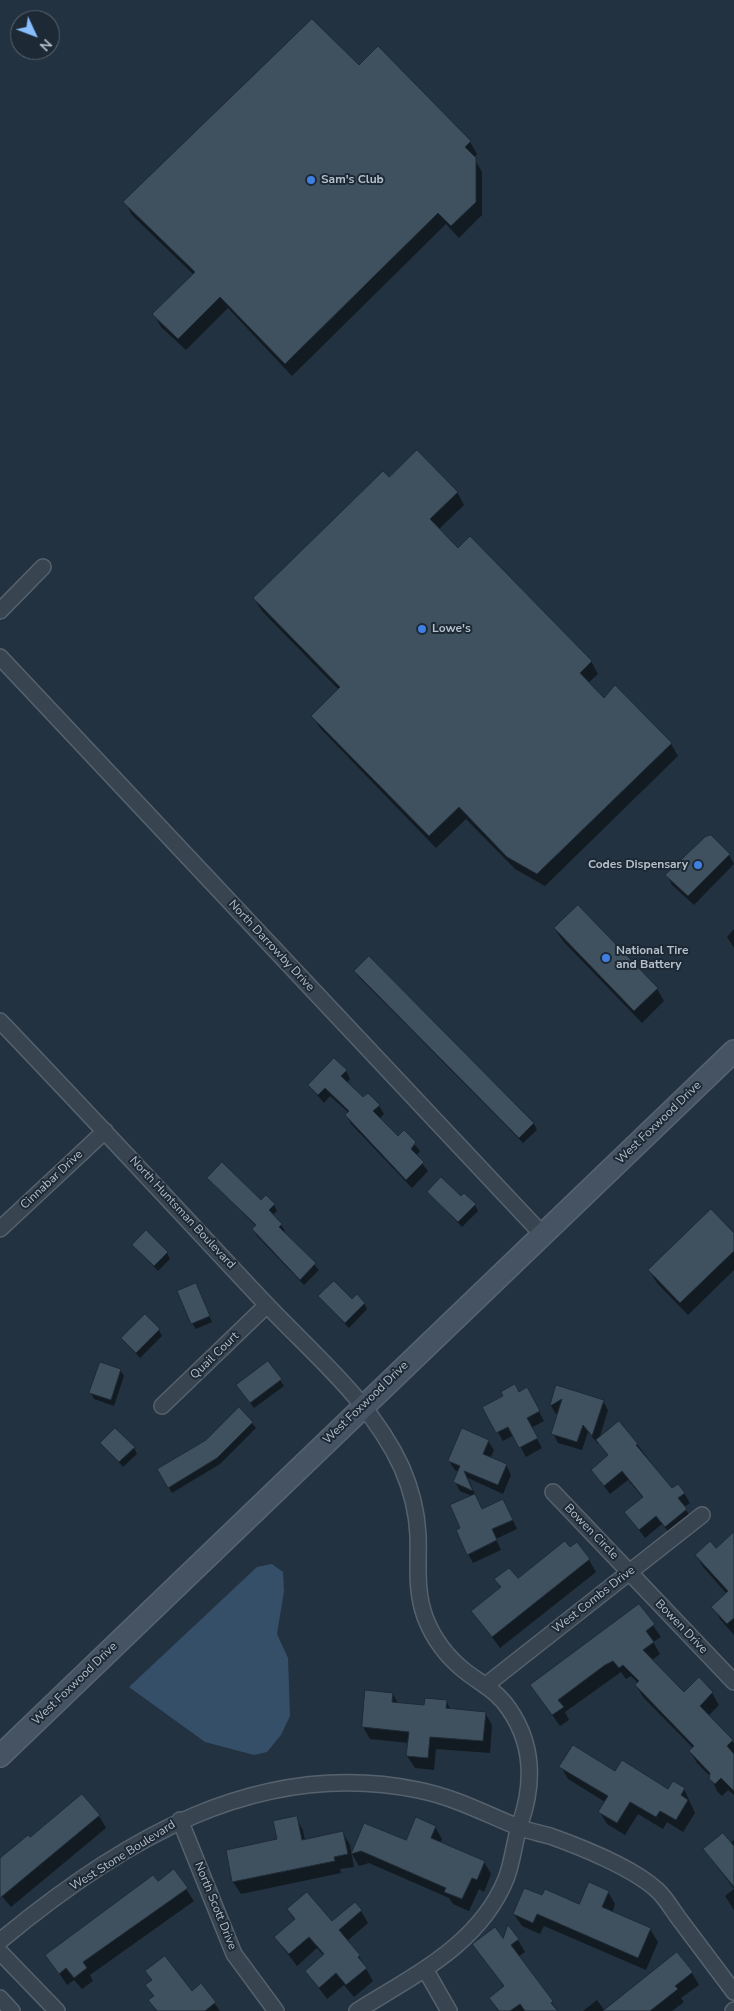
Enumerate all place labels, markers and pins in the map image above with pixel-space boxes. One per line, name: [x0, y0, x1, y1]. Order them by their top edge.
place label: Sam's Club: [321, 173, 384, 187]
marker: Sam's Club: [305, 174, 317, 186]
place label: Lowe's: [432, 622, 471, 636]
marker: Lowe's: [416, 623, 428, 635]
place label: Codes Dispensary: [588, 858, 688, 872]
marker: Codes Dispensary: [692, 859, 704, 871]
place label: National Tire and Battery: [616, 944, 688, 972]
marker: National Tire and Battery: [600, 952, 612, 964]

